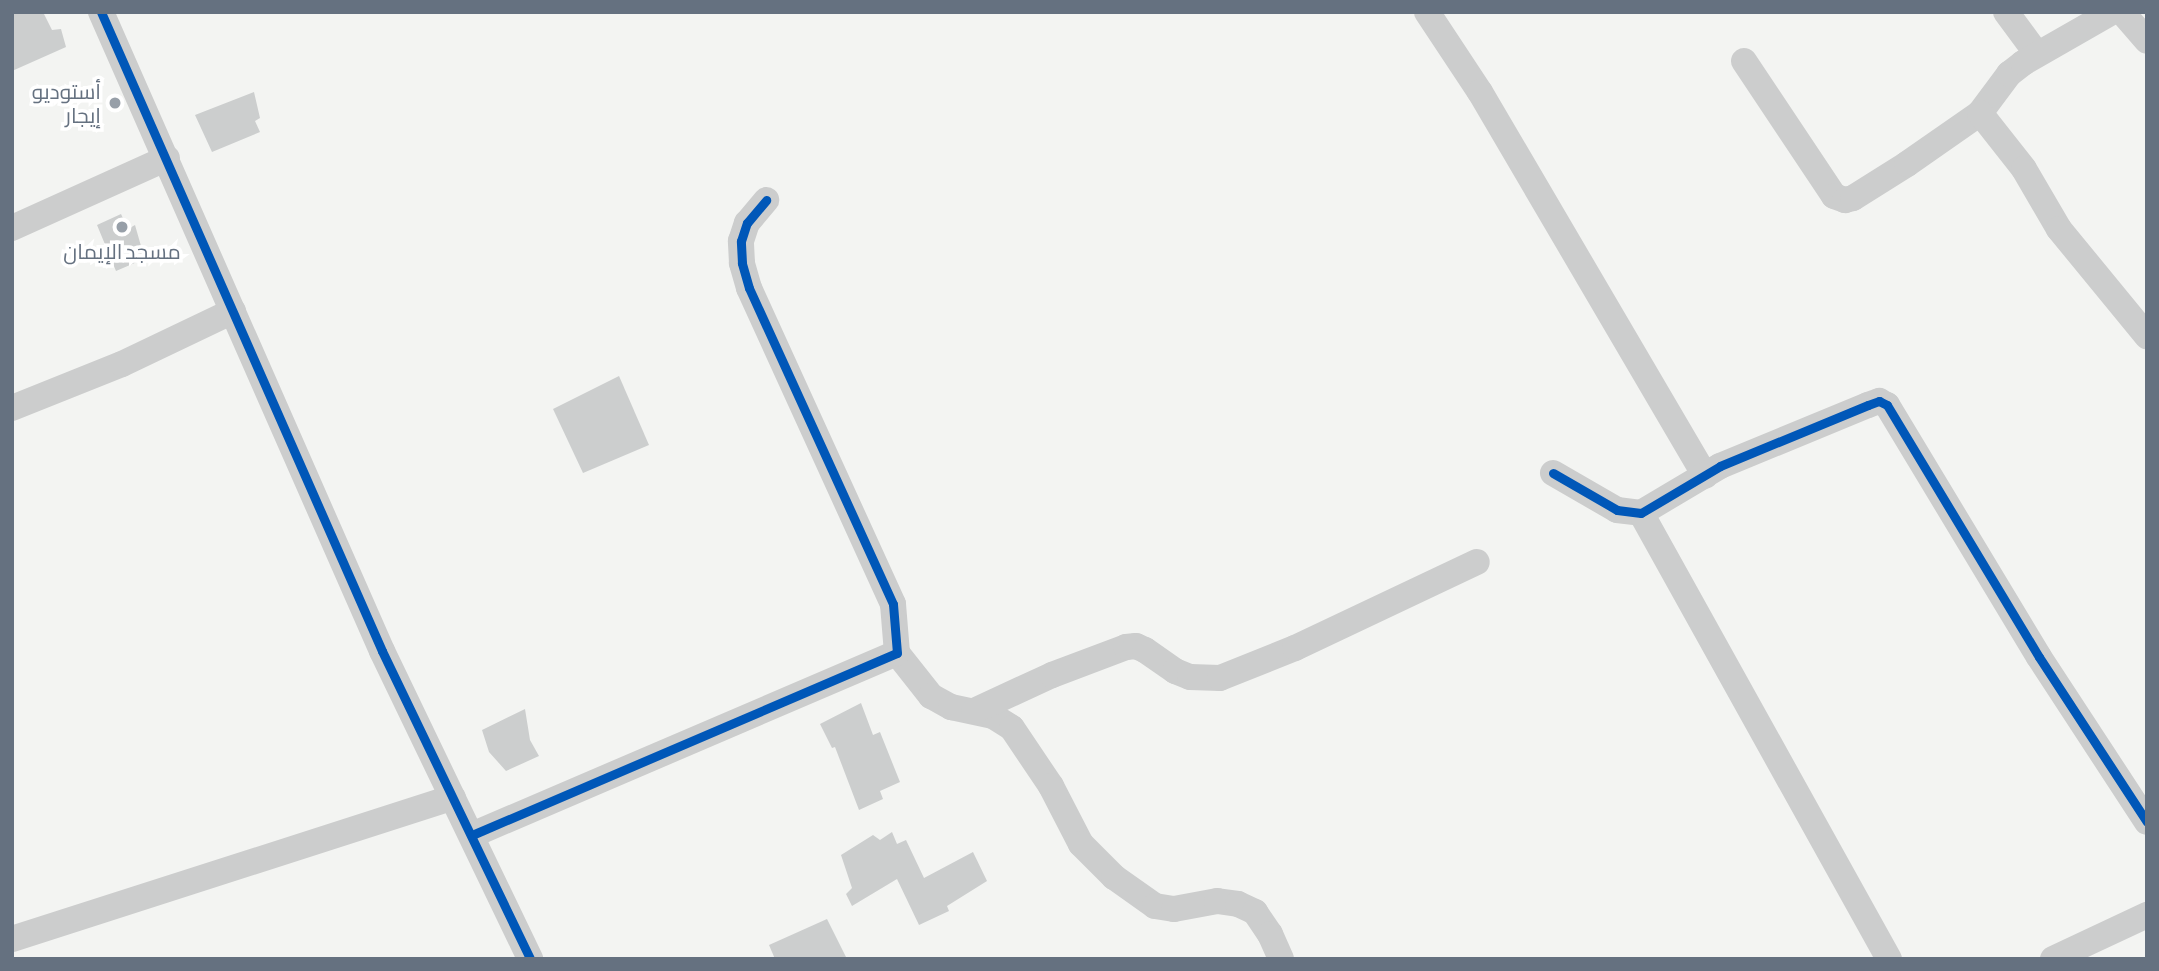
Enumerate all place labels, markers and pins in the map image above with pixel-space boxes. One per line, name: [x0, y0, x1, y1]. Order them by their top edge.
place label: أستوديو إيجار: [32, 78, 101, 128]
marker: أستوديو إيجار: [107, 95, 123, 111]
marker: مسجد الإيمان: [114, 219, 130, 235]
place label: مسجد الإيمان: [63, 238, 181, 264]

